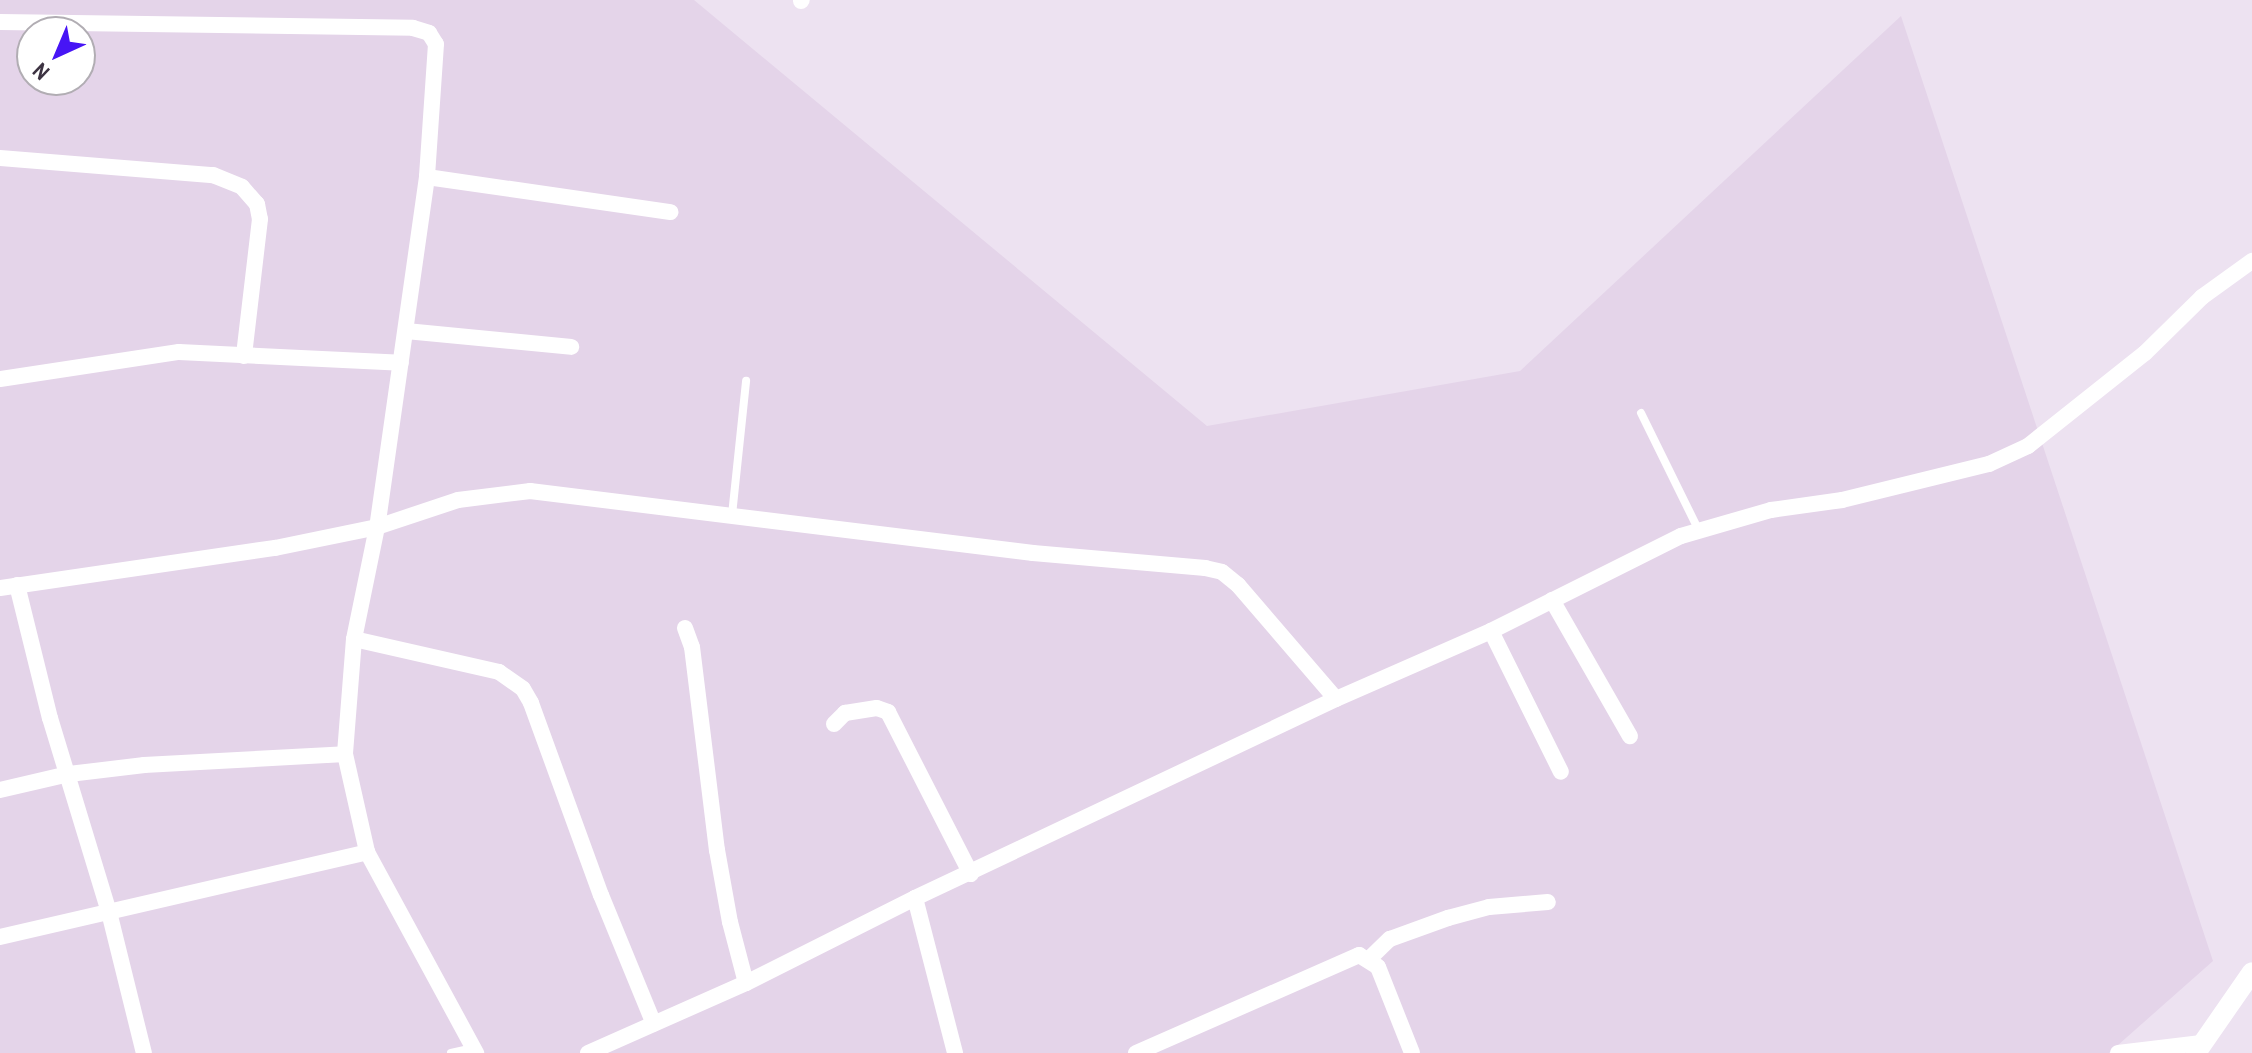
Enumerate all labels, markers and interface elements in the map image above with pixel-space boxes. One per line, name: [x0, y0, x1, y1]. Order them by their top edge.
north arrow: [16, 16, 96, 96]
text: N: [26, 57, 56, 87]

